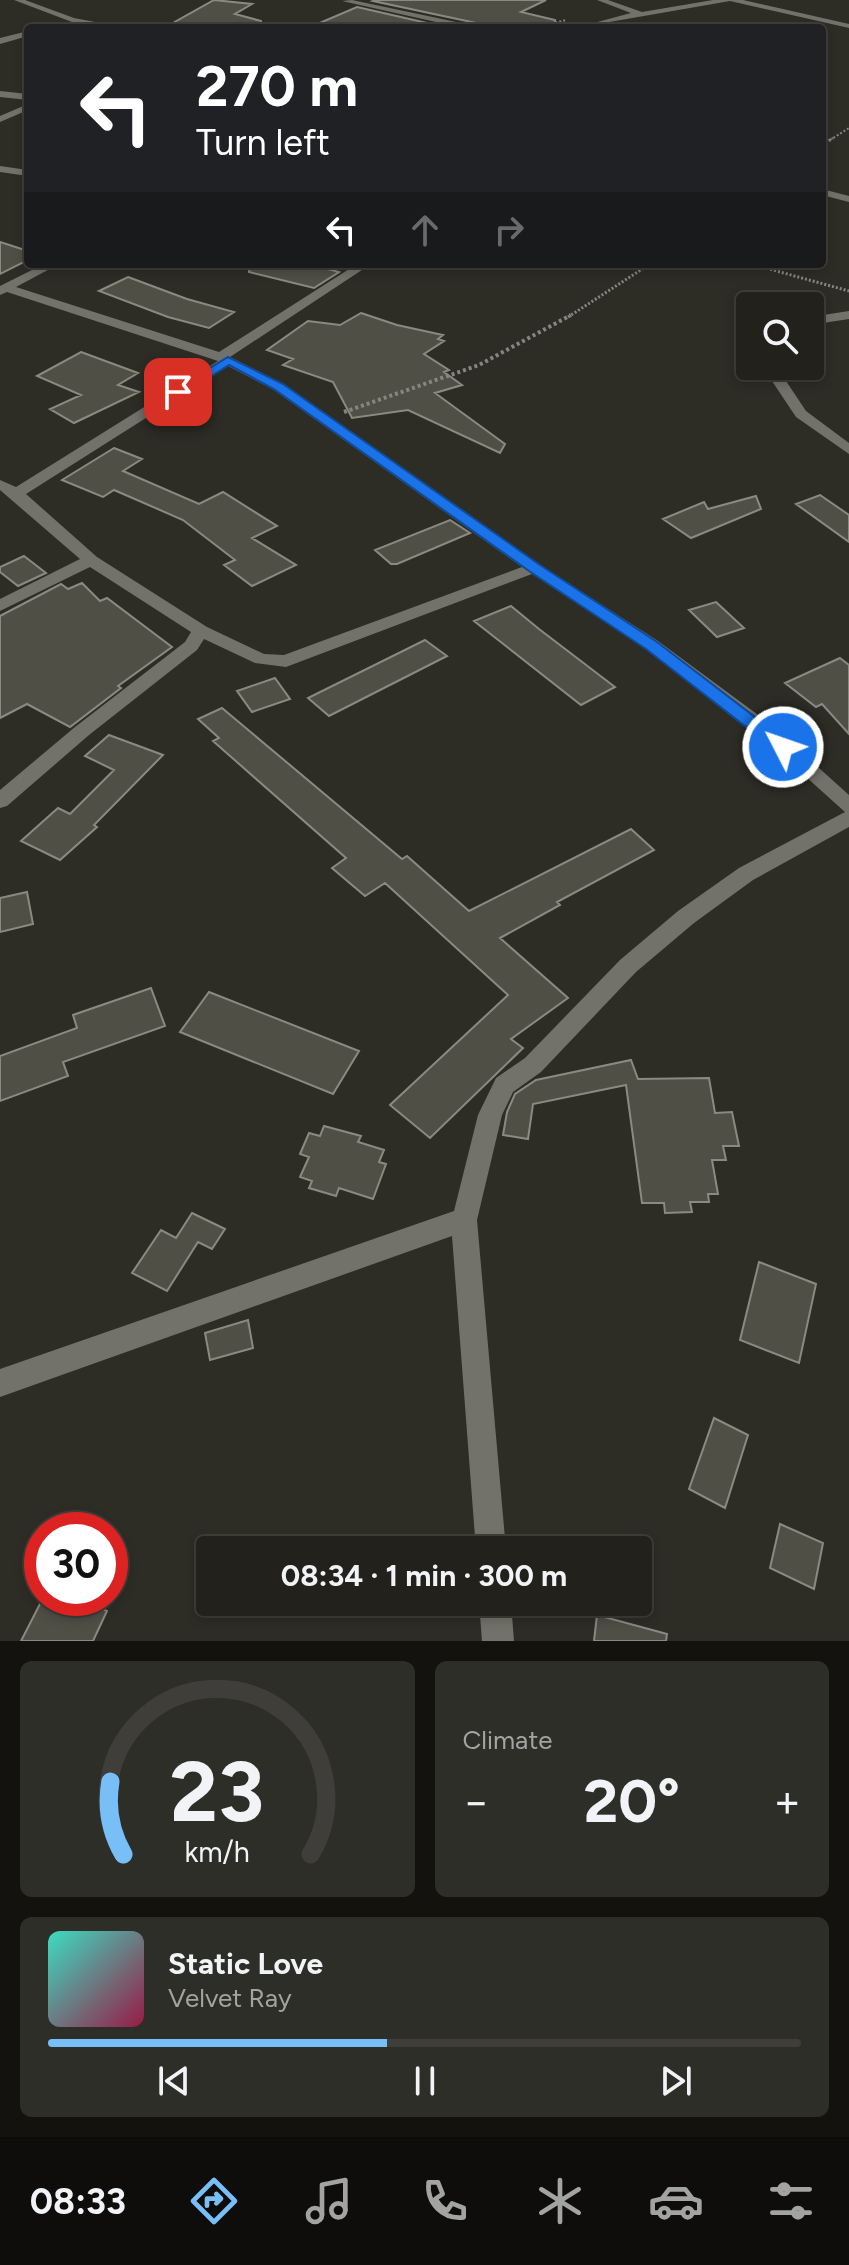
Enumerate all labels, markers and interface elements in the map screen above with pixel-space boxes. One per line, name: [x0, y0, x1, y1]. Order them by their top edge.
text: 270 m: [196, 53, 358, 120]
icon: left: [64, 56, 168, 160]
text: Turn left: [196, 121, 330, 164]
icon: left: [319, 208, 363, 252]
icon: ahead: [403, 208, 447, 252]
icon: right: [487, 208, 531, 252]
map controls: [736, 292, 824, 380]
button: search: [736, 292, 824, 380]
pin: [144, 358, 212, 426]
icon: arrive: [156, 370, 200, 414]
position arrow: [741, 705, 825, 789]
speed limit sign: 30: [24, 1512, 128, 1616]
text: 08:34 · 1 min · 300 m: [281, 1557, 567, 1594]
text: Climate: [463, 1724, 552, 1756]
text: 23: [170, 1742, 264, 1842]
text: 20°: [584, 1765, 680, 1837]
text: −: [463, 1775, 490, 1828]
text: +: [774, 1775, 801, 1828]
text: km/h: [185, 1835, 250, 1869]
text: Static Love: [168, 1945, 323, 1982]
text: Velvet Ray: [168, 1982, 292, 2014]
icon: previous: [152, 2059, 196, 2103]
icon: pause: [403, 2059, 447, 2103]
icon: next: [654, 2059, 698, 2103]
icon: directions: [186, 2173, 242, 2229]
icon: music: [301, 2173, 357, 2229]
icon: phone: [417, 2173, 473, 2229]
icon: climate: [532, 2173, 588, 2229]
icon: car: [648, 2173, 704, 2229]
icon: filters: [763, 2173, 819, 2229]
text: 08:33: [30, 2180, 126, 2223]

